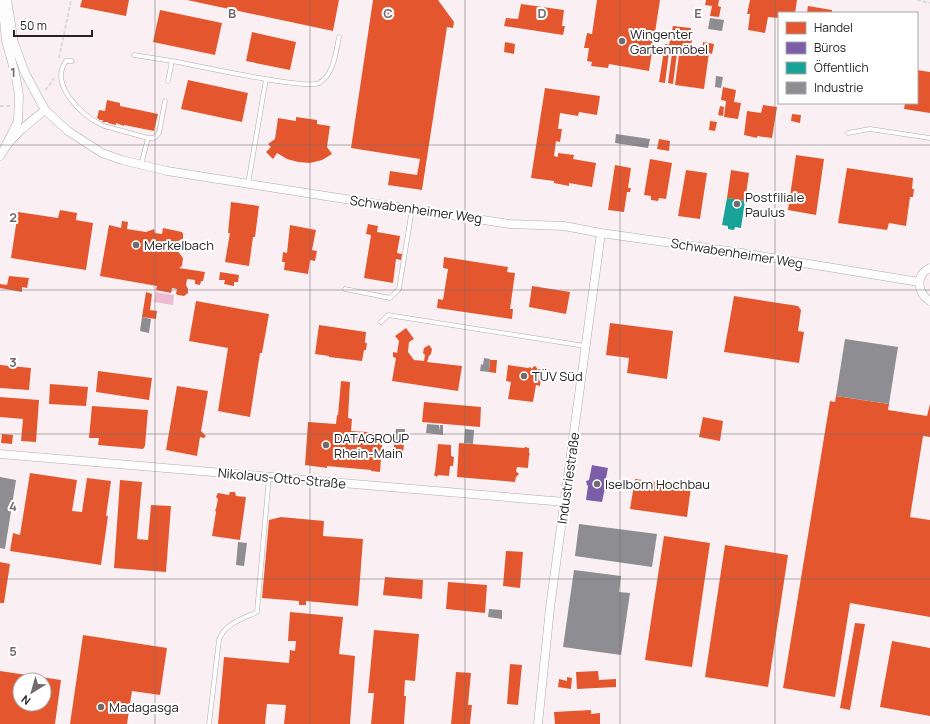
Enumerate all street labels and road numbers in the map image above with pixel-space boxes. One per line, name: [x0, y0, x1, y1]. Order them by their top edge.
street label: Schwabenheimer Weg: [349, 191, 483, 227]
street label: Schwabenheimer Weg: [670, 234, 804, 272]
street label: Industriestraße: [553, 431, 583, 525]
street label: Nikolaus-Otto-Straße: [217, 463, 347, 493]

